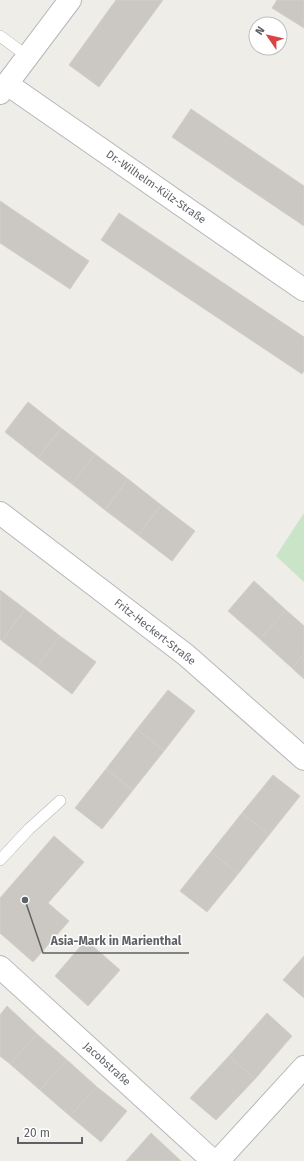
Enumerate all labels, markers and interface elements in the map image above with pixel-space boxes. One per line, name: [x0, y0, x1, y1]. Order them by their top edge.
north arrow: [248, 16, 288, 56]
text: N: [253, 24, 268, 37]
street label: Dr.-Wilhelm-Külz-Straße: [104, 148, 208, 226]
street label: Fritz-Heckert-Straße: [112, 596, 198, 668]
callout: Asia-Mark in Marienthal: [43, 929, 189, 953]
text: Asia-Mark in Marienthal: [50, 934, 182, 948]
street label: Jacobstraße: [81, 1039, 133, 1089]
scale bar: [18, 1119, 82, 1145]
text: 20 m: [24, 1126, 50, 1140]

